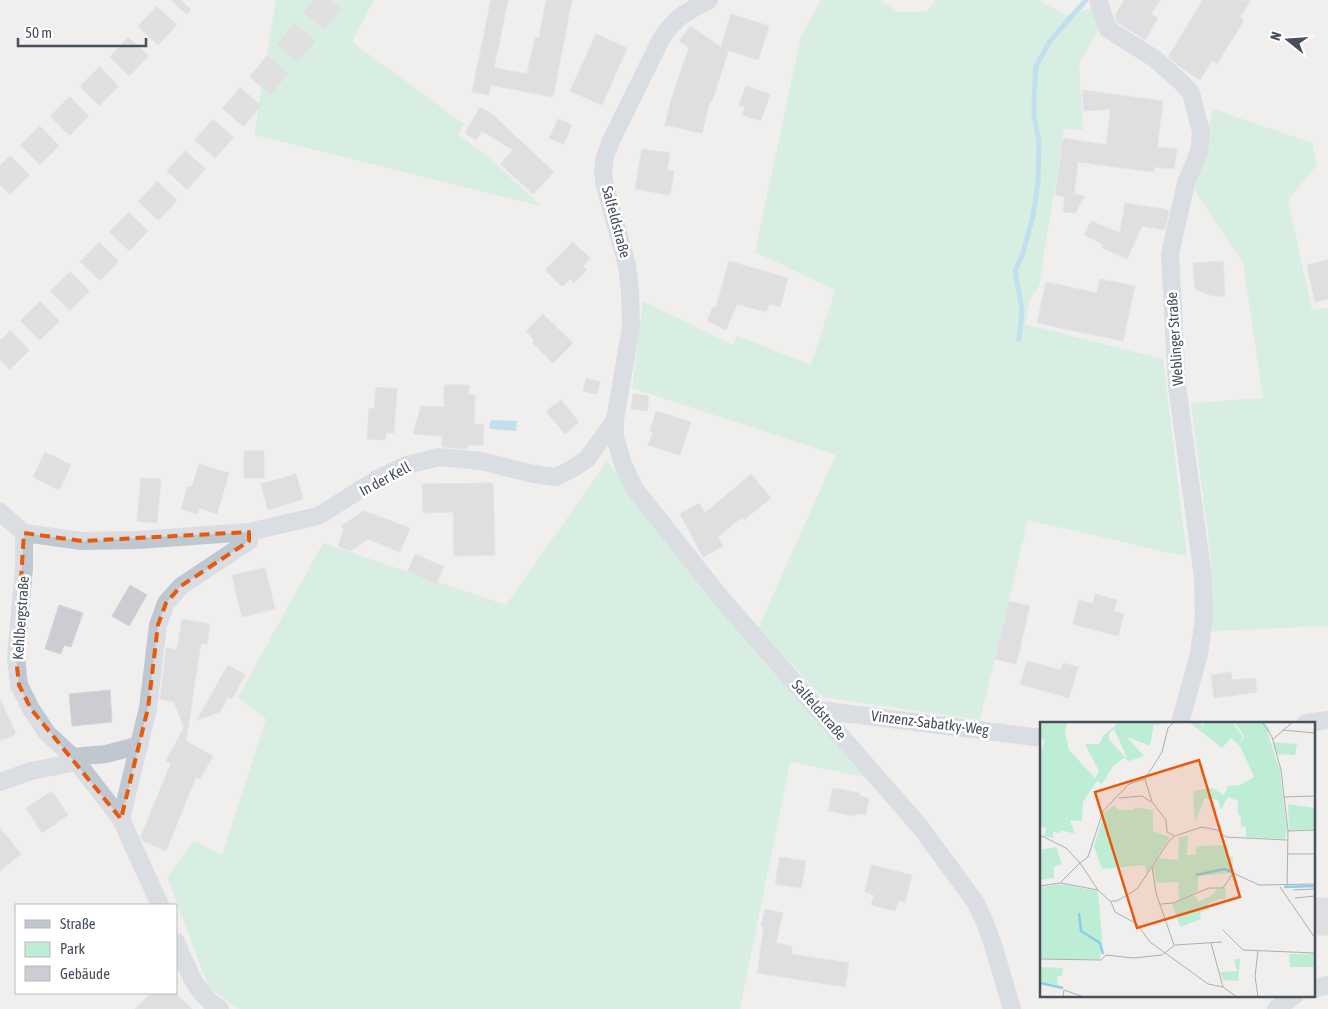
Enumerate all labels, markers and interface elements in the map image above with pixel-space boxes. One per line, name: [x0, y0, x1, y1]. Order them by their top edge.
scale bar: [18, 15, 145, 47]
north arrow: [1263, 15, 1313, 65]
text: 50 m: [25, 24, 52, 41]
text: N: [1267, 30, 1284, 42]
street label: Salfeldstraße: [599, 184, 634, 260]
street label: Weblinger Straße: [1163, 291, 1186, 387]
street label: In der Kell: [356, 458, 413, 499]
street label: Kehlbergstraße: [9, 575, 32, 660]
street label: Salfeldstraße: [789, 676, 850, 743]
street label: Vinzenz-Sabatky-Weg: [870, 707, 990, 738]
inset map: [1040, 722, 1316, 996]
legend: [15, 904, 178, 994]
text: Straße: [60, 915, 96, 932]
text: Park: [60, 940, 85, 957]
text: Gebäude: [60, 965, 110, 982]

